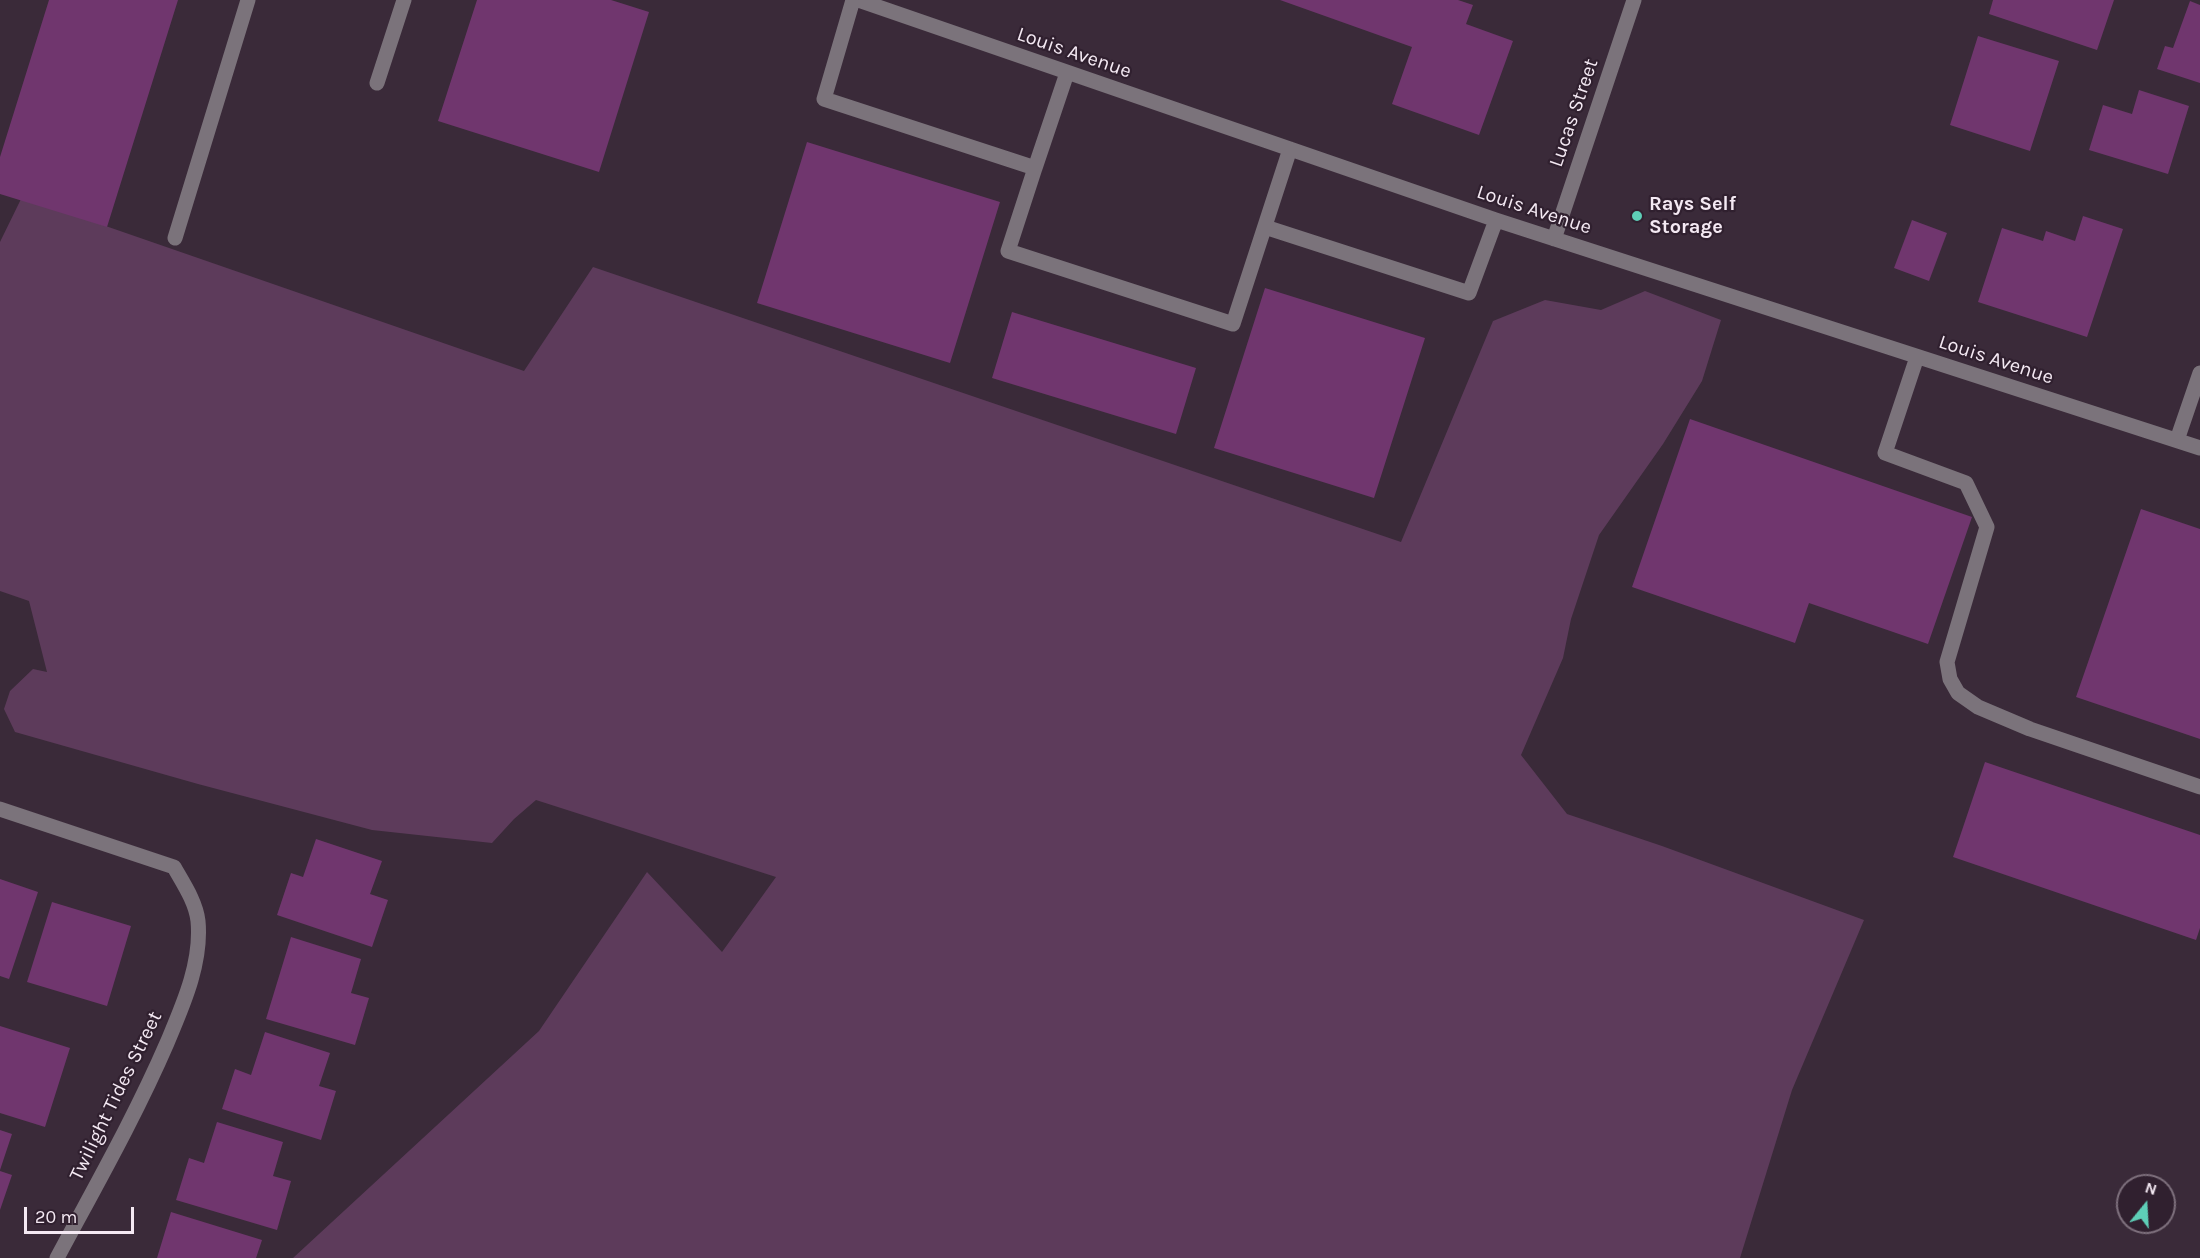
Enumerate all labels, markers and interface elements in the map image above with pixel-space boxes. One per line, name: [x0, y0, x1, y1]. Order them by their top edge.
street label: Louis Avenue: [1014, 22, 1134, 84]
street label: Lucas Street: [1544, 56, 1604, 170]
street label: Louis Avenue: [1473, 180, 1595, 240]
place label: Rays Self Storage: [1649, 192, 1736, 239]
marker: Rays Self Storage: [1630, 209, 1644, 223]
street label: Louis Avenue: [1935, 330, 2057, 390]
street label: Twilight Tides Street: [65, 1007, 167, 1185]
north arrow: [2116, 1174, 2176, 1234]
text: N: [2143, 1177, 2159, 1199]
scale bar: [27, 1195, 136, 1233]
text: 20 m: [35, 1206, 77, 1228]

